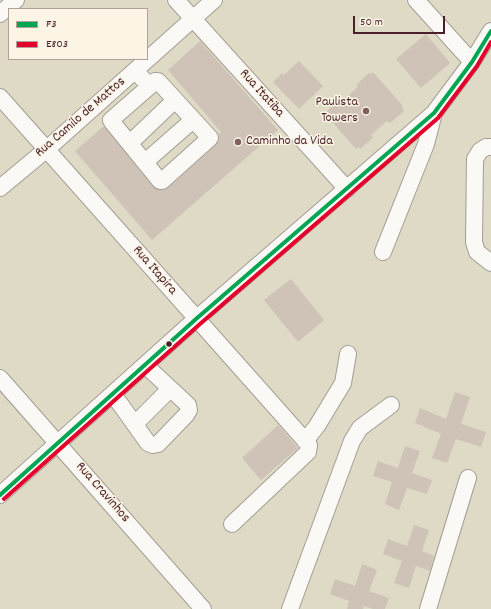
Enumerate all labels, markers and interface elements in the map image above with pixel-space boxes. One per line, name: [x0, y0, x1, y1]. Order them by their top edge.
legend: [8, 8, 148, 60]
scale bar: [355, 8, 447, 34]
text: 50 m: [360, 14, 383, 31]
text: F3: [46, 16, 57, 33]
text: E803: [46, 36, 68, 53]
street label: Rua Itatiba: [235, 66, 287, 122]
street label: Rua Camilo de Mattos: [32, 74, 130, 162]
place label: Paulista Towers: [316, 95, 358, 128]
marker: Paulista Towers: [361, 106, 371, 116]
place label: Caminho da Vida: [246, 134, 333, 150]
marker: Caminho da Vida: [233, 137, 243, 147]
street label: Rua Itapira: [128, 243, 180, 299]
unlabelled marker: [164, 339, 174, 349]
street label: Rua Cravinhos: [71, 459, 133, 527]

